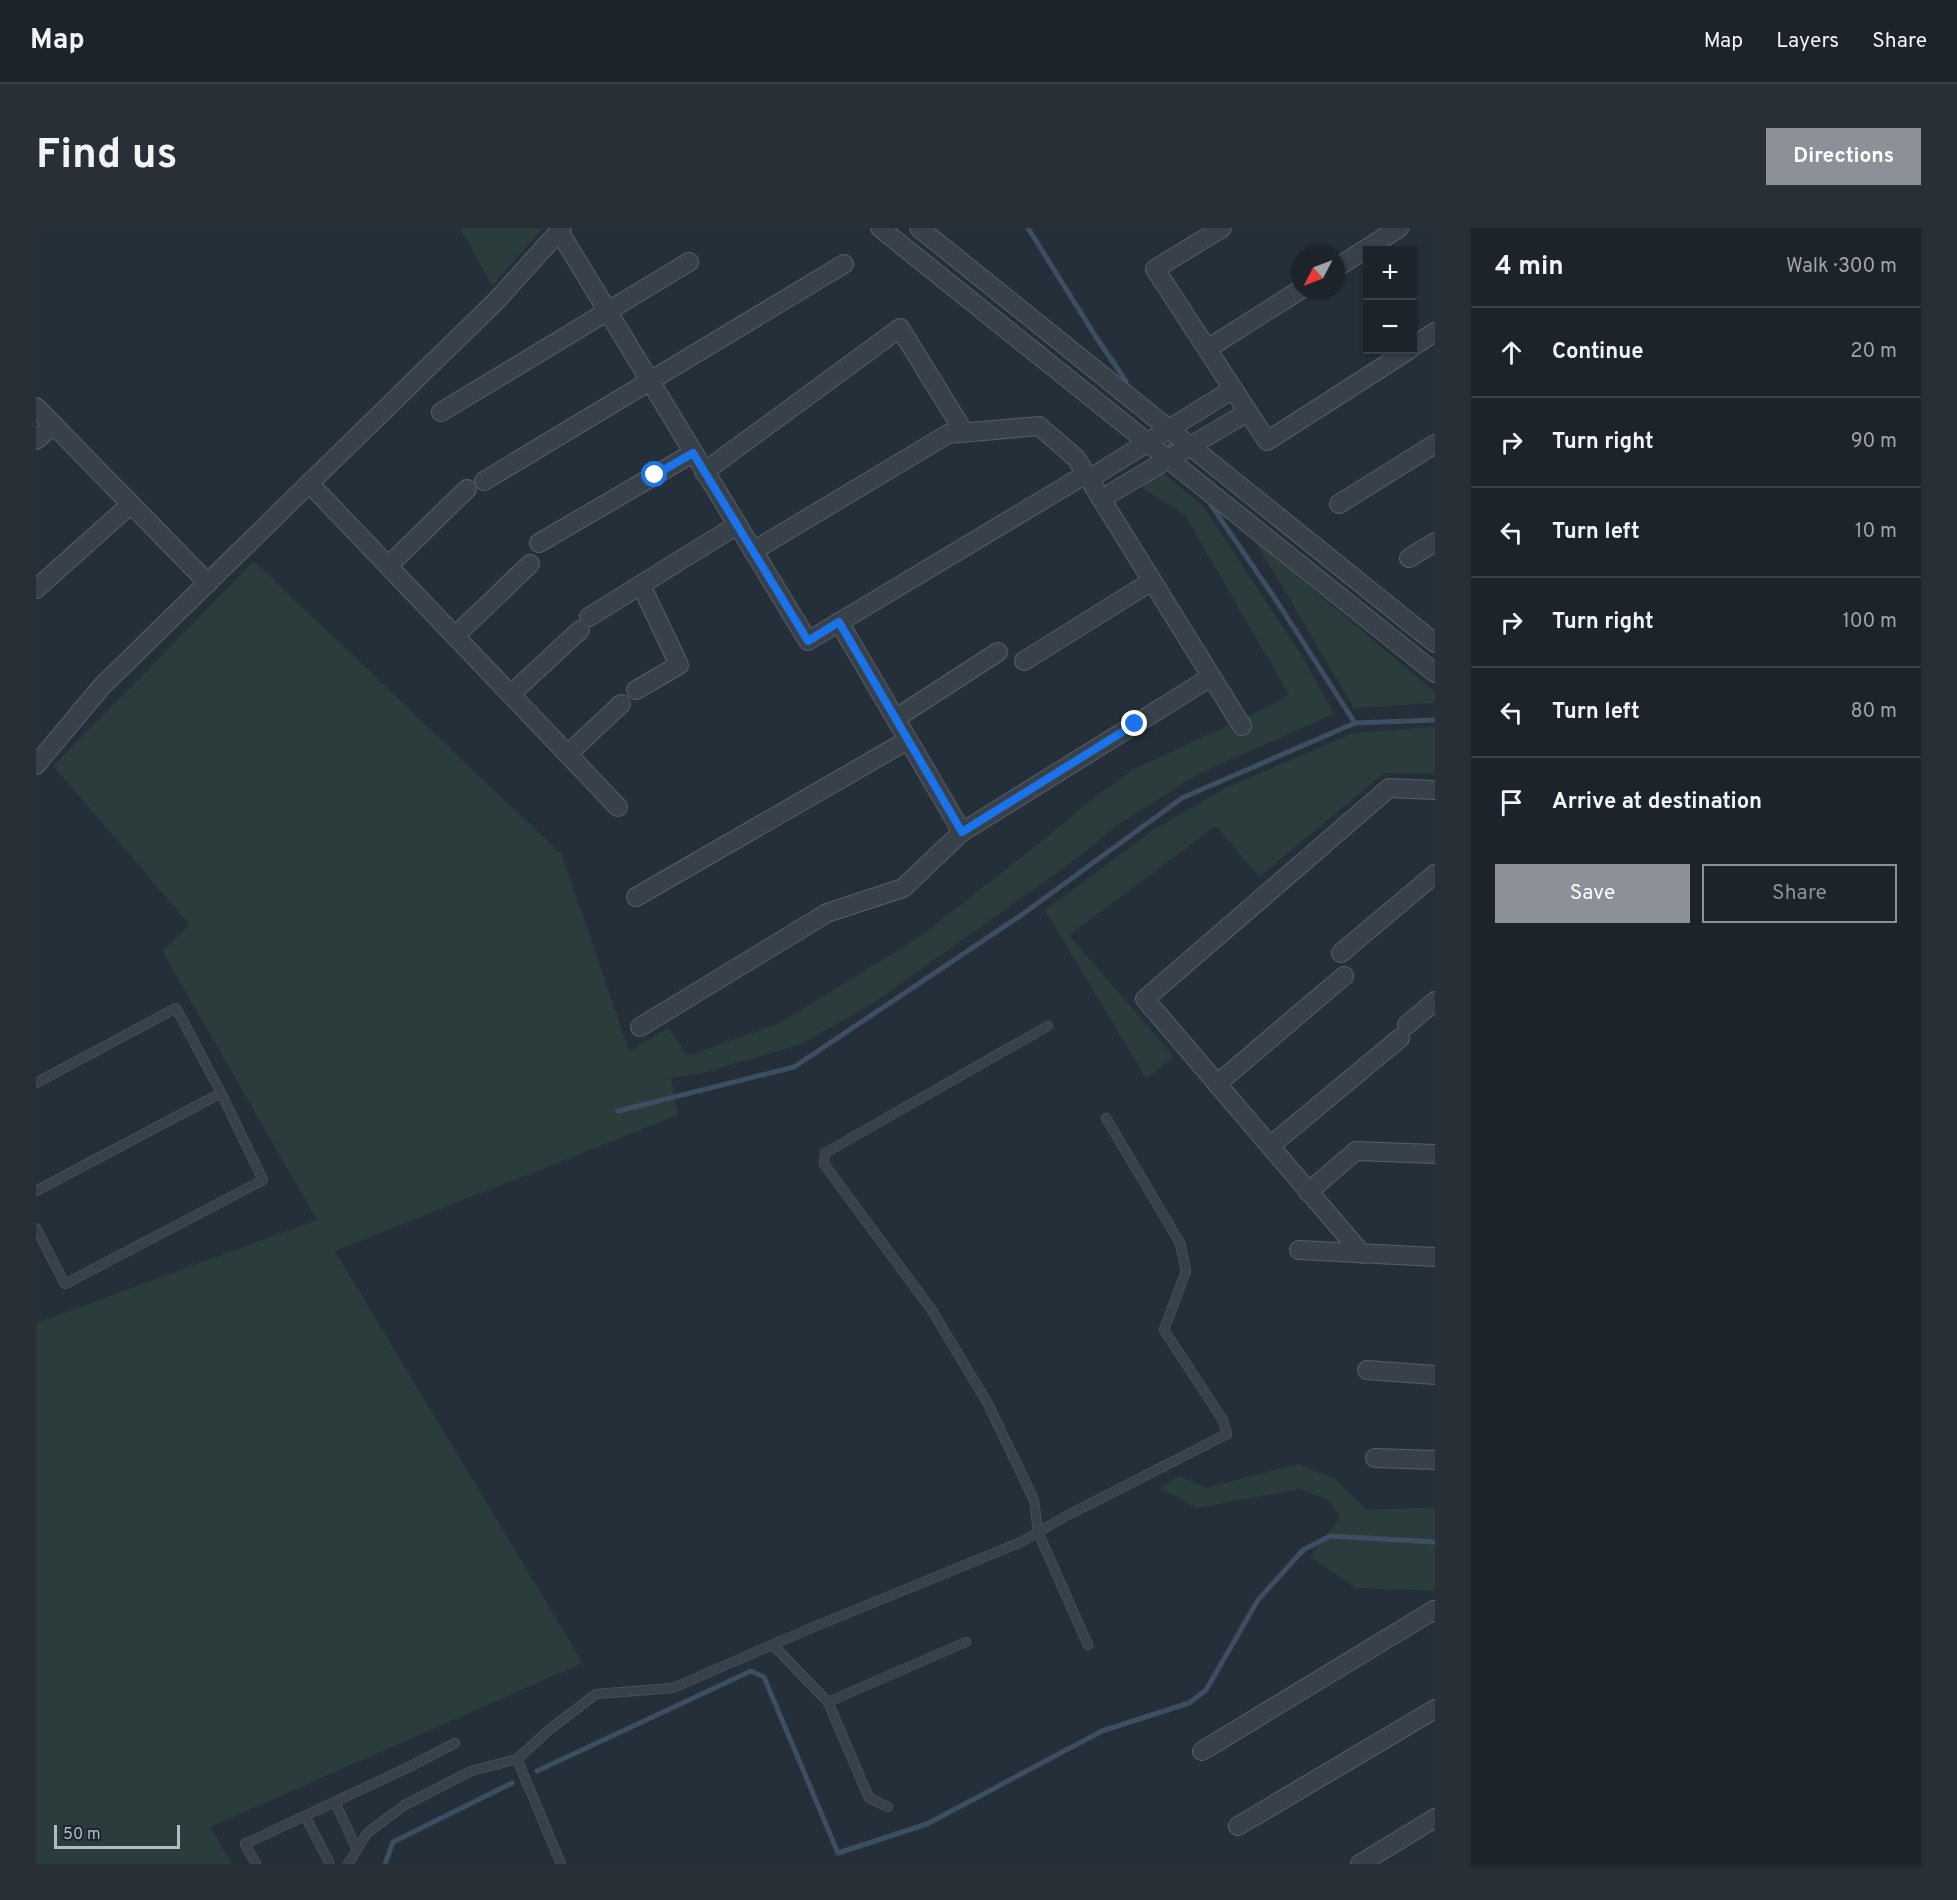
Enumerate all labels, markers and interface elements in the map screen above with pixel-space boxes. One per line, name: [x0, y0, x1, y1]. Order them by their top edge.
text: Map: [30, 23, 85, 59]
text: Map: [1704, 28, 1743, 55]
text: Layers: [1776, 28, 1839, 55]
text: Share: [1872, 28, 1927, 55]
button: Directions: [1766, 128, 1921, 185]
text: Find us: [36, 130, 177, 183]
north arrow: [1291, 246, 1345, 300]
map controls: [1363, 246, 1417, 354]
button: +: [1363, 246, 1417, 300]
text: 4 min: [1495, 251, 1564, 284]
text: Walk · 300 m: [1786, 254, 1897, 280]
button: −: [1363, 300, 1417, 354]
icon: ahead: [1495, 336, 1528, 369]
text: Continue: [1552, 339, 1643, 366]
text: 20 m: [1850, 339, 1897, 365]
icon: right: [1495, 426, 1528, 459]
text: Turn right: [1552, 429, 1654, 456]
text: 90 m: [1851, 429, 1897, 455]
route start: [641, 461, 667, 487]
icon: left: [1495, 516, 1528, 549]
text: Turn left: [1552, 519, 1640, 546]
text: 10 m: [1855, 519, 1897, 545]
icon: right: [1495, 606, 1528, 639]
text: Turn right: [1552, 609, 1654, 636]
text: 100 m: [1842, 609, 1897, 635]
icon: left: [1495, 696, 1528, 729]
text: Turn left: [1552, 699, 1640, 726]
text: 80 m: [1851, 699, 1897, 725]
route end: [1121, 710, 1147, 736]
icon: arrive: [1495, 786, 1528, 819]
text: Arrive at destination: [1552, 789, 1762, 816]
button: Save: [1495, 864, 1690, 923]
button: Share: [1702, 864, 1897, 923]
scale bar: [54, 1822, 180, 1850]
text: 50 m: [63, 1825, 101, 1845]

